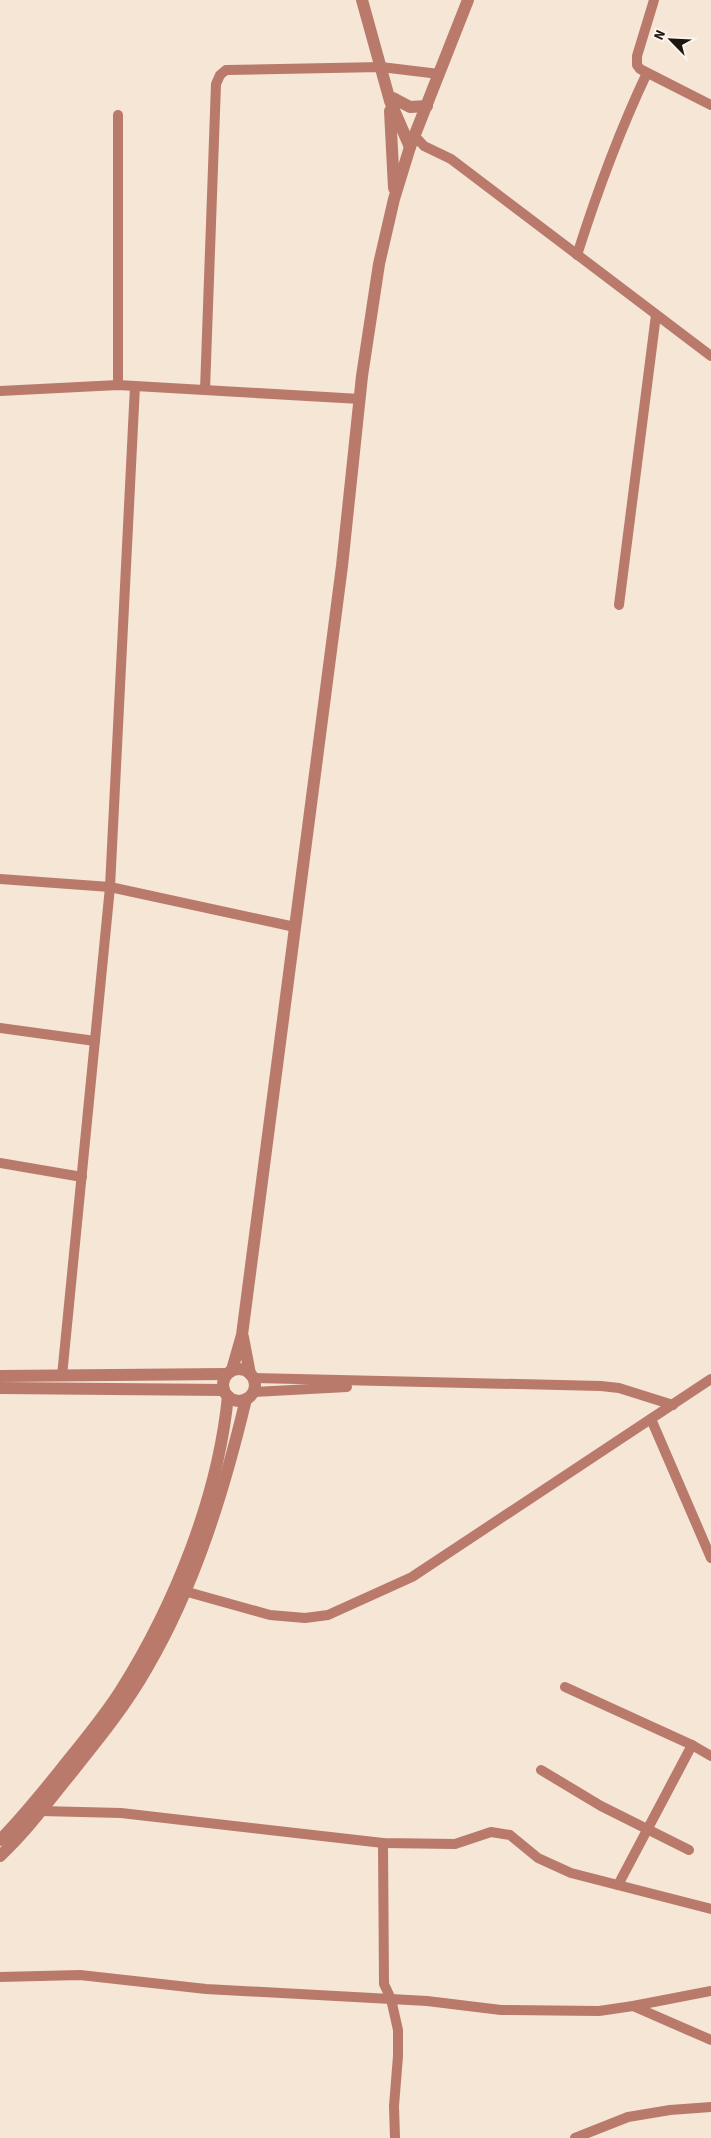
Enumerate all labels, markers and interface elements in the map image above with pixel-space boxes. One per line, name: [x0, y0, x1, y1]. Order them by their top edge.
north arrow: [646, 15, 696, 65]
text: N: [649, 27, 671, 43]

